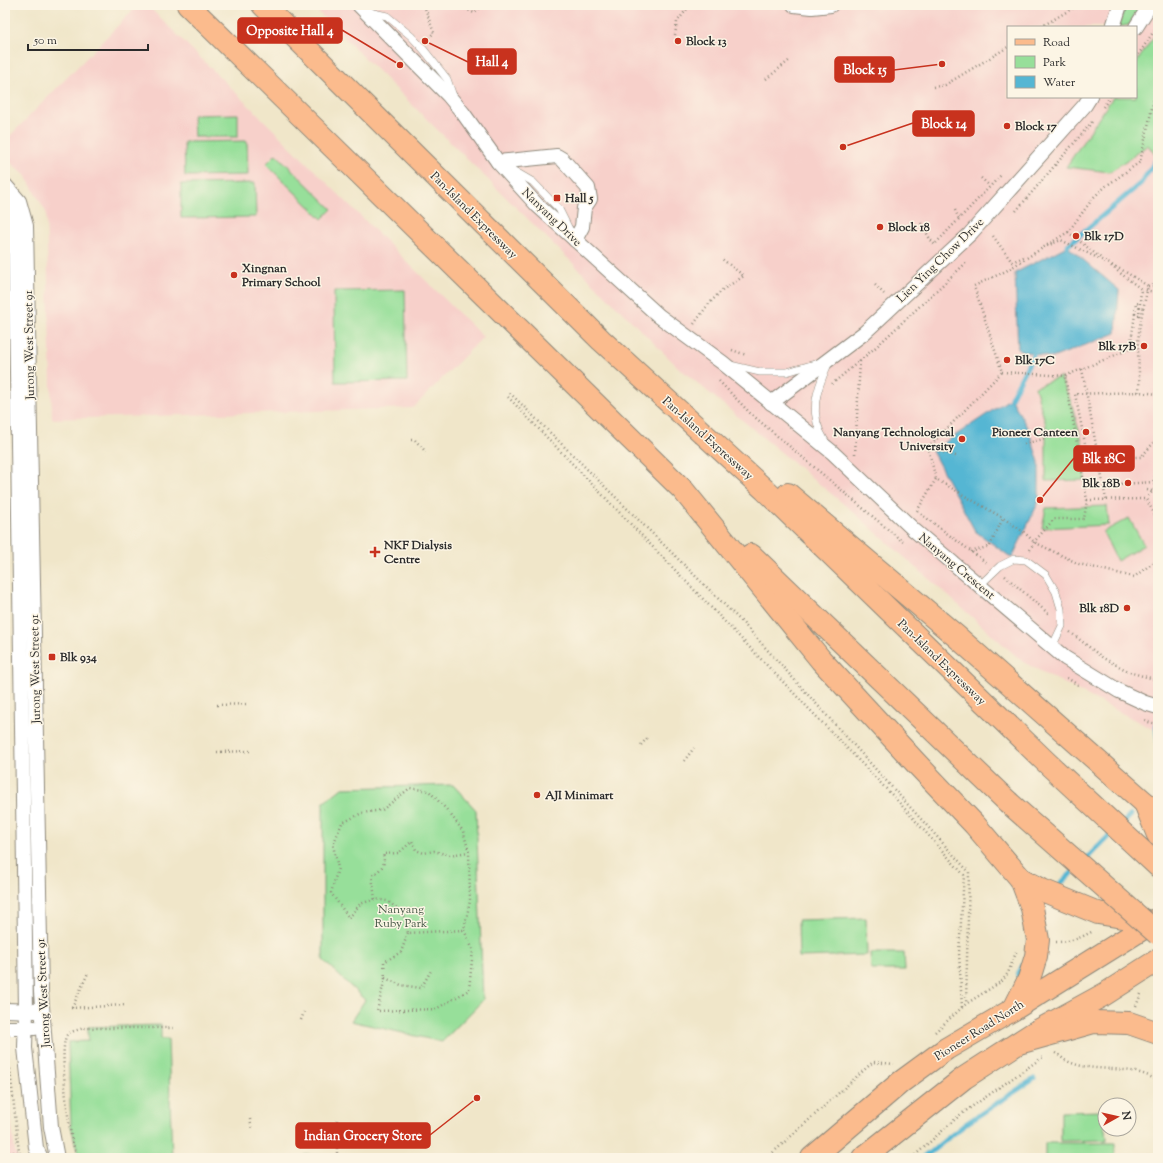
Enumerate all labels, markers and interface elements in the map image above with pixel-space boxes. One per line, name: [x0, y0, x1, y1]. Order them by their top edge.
callout: Opposite Hall 4: [238, 18, 342, 43]
text: Opposite Hall 4: [246, 23, 334, 41]
scale bar: [28, 26, 148, 52]
legend: [1007, 26, 1137, 98]
text: 50 m: [33, 32, 57, 50]
place label: Block 13: [685, 33, 727, 51]
text: Road: [1043, 34, 1070, 52]
marker: Block 13: [673, 36, 683, 46]
callout: Hall 4: [468, 49, 516, 74]
text: Hall 4: [476, 54, 509, 72]
text: Park: [1043, 54, 1066, 72]
callout: Block 15: [835, 57, 894, 82]
text: Block 15: [843, 62, 887, 80]
text: Water: [1043, 74, 1076, 92]
callout: Block 14: [913, 111, 974, 136]
text: Block 14: [921, 116, 967, 134]
place label: Block 17: [1014, 118, 1058, 136]
marker: Block 17: [1002, 121, 1012, 131]
street label: Pan-Island Expressway: [425, 168, 521, 264]
street label: Nanyang Drive: [517, 184, 586, 251]
place label: Hall 5: [564, 190, 594, 208]
marker: Hall 5: [552, 193, 562, 203]
street label: Lien Ying Chow Drive: [893, 214, 989, 307]
place label: Block 18: [887, 219, 930, 237]
marker: Block 18: [875, 222, 885, 232]
place label: Blk 17D: [1083, 228, 1124, 246]
marker: Blk 17D: [1071, 231, 1081, 241]
place label: Xingnan Primary School: [241, 260, 321, 292]
marker: Xingnan Primary School: [229, 270, 239, 280]
street label: Jurong West Street 91: [20, 290, 40, 401]
place label: Blk 17B: [1097, 338, 1136, 356]
marker: Blk 17B: [1139, 341, 1149, 351]
place label: Blk 17C: [1014, 352, 1055, 370]
marker: Blk 17C: [1002, 355, 1012, 365]
street label: Pan-Island Expressway: [658, 393, 757, 485]
place label: Nanyang Technological University: [832, 424, 955, 456]
place label: Pioneer Canteen: [991, 424, 1079, 442]
marker: Pioneer Canteen: [1081, 427, 1091, 437]
marker: Nanyang Technological University: [957, 434, 967, 444]
callout: Blk 18C: [1074, 446, 1134, 471]
text: Blk 18C: [1082, 451, 1126, 469]
place label: Blk 18B: [1081, 475, 1120, 493]
marker: Blk 18B: [1123, 478, 1133, 488]
street label: Nanyang Crescent: [914, 529, 999, 604]
place label: NKF Dialysis Centre: [383, 537, 452, 569]
marker: NKF Dialysis Centre: [369, 546, 381, 558]
place label: Blk 18D: [1078, 600, 1119, 618]
marker: Blk 18D: [1122, 603, 1132, 613]
street label: Jurong West Street 91: [26, 614, 46, 725]
street label: Pan-Island Expressway: [893, 616, 990, 710]
place label: Blk 934: [59, 649, 97, 667]
marker: Blk 934: [47, 652, 57, 662]
place label: AJI Minimart: [544, 787, 614, 805]
marker: AJI Minimart: [532, 790, 542, 800]
park label: Nanyang Ruby Park: [375, 901, 428, 933]
street label: Jurong West Street 91: [32, 938, 56, 1049]
street label: Pioneer Road North: [931, 996, 1028, 1066]
north arrow: [1097, 1097, 1137, 1137]
text: N: [1117, 1109, 1134, 1121]
callout: Indian Grocery Store: [296, 1123, 430, 1148]
text: Indian Grocery Store: [304, 1128, 422, 1146]

